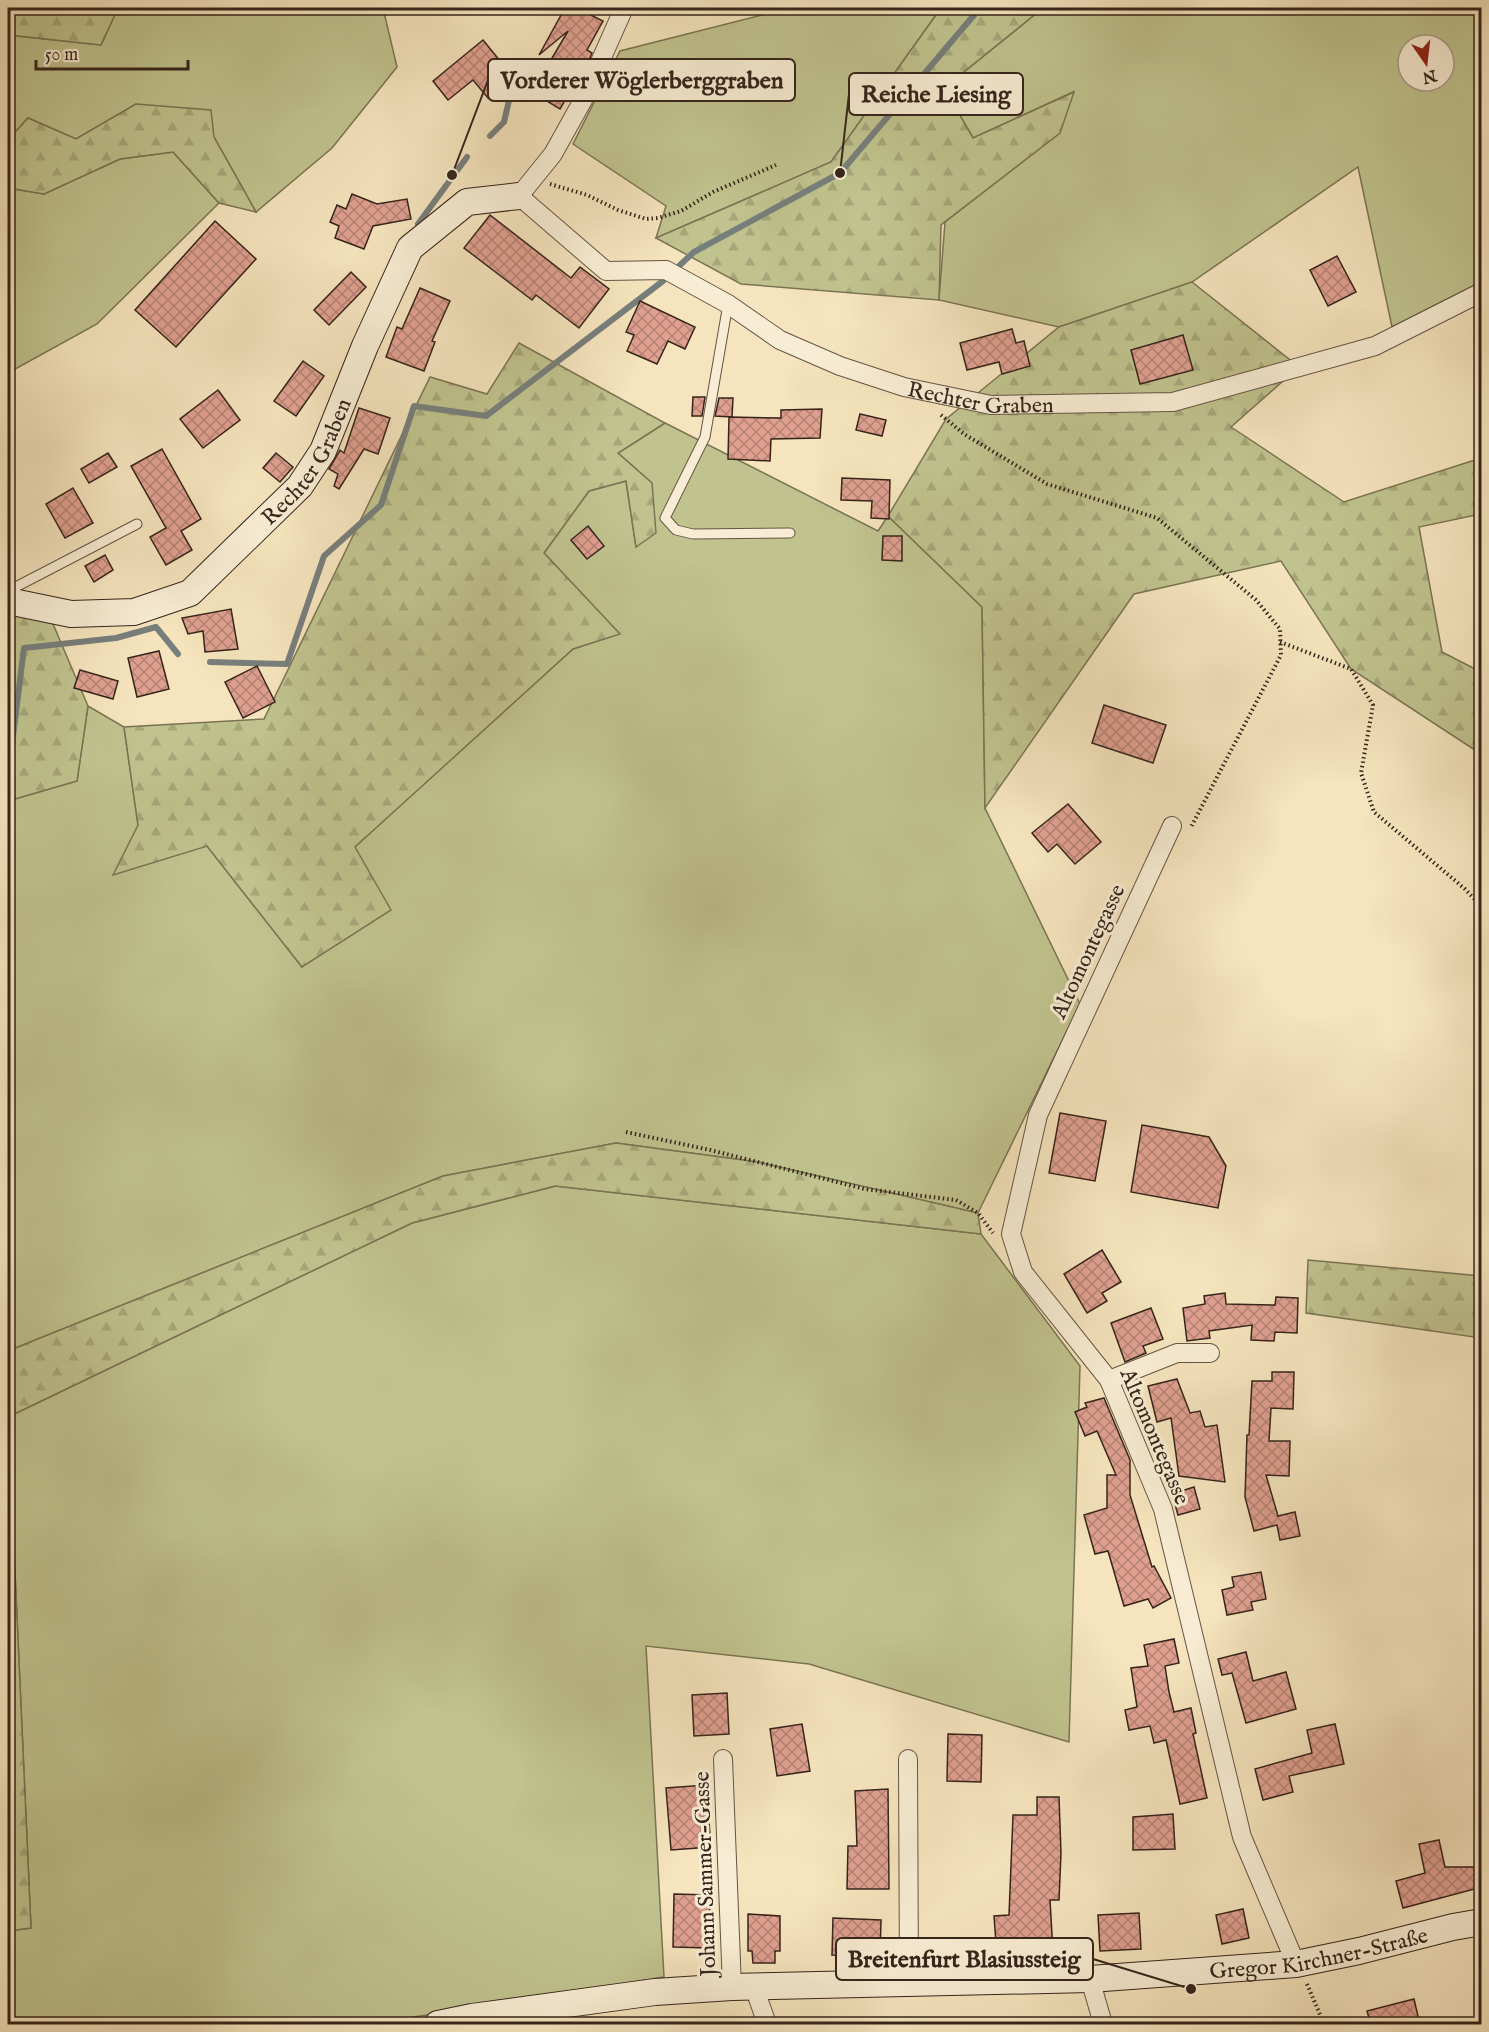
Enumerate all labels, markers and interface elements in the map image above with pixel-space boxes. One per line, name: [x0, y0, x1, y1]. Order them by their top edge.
scale bar: [36, 33, 188, 71]
north arrow: [1396, 33, 1456, 93]
text: 50 m: [45, 44, 78, 67]
callout: Vorderer Wöglerberggraben: [488, 59, 795, 101]
text: N: [1420, 64, 1439, 87]
text: Vorderer Wöglerberggraben: [499, 66, 784, 97]
callout: Reiche Liesing: [849, 73, 1023, 115]
text: Reiche Liesing: [861, 80, 1012, 111]
street label: Rechter Graben: [905, 376, 1054, 421]
street label: Rechter Graben: [256, 395, 359, 532]
street label: Altomontegasse: [1045, 880, 1132, 1024]
street label: Altomontegasse: [1113, 1364, 1195, 1509]
street label: Johann Sammer-Gasse: [688, 1771, 724, 1980]
street label: Gregor Kirchner-Straße: [1208, 1922, 1431, 1986]
callout: Breitenfurt Blasiussteig: [836, 1938, 1093, 1980]
text: Breitenfurt Blasiussteig: [847, 1945, 1082, 1976]

